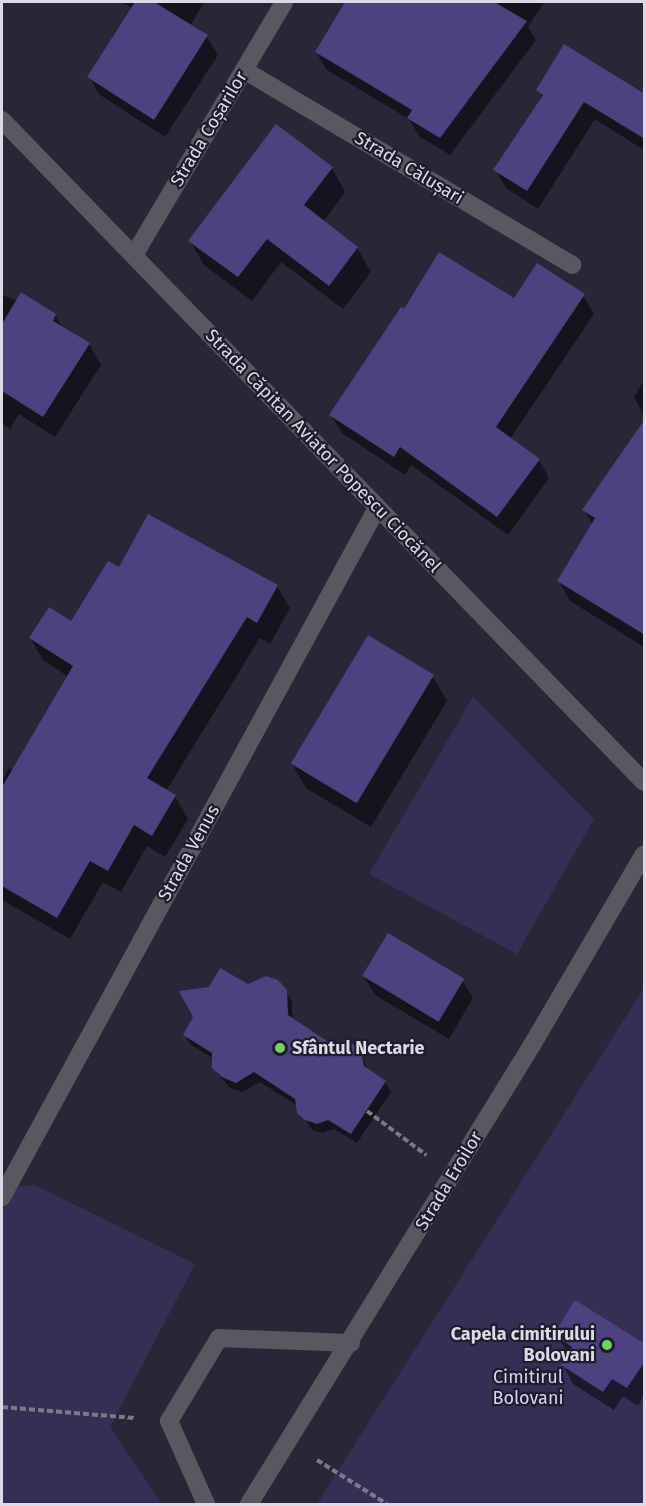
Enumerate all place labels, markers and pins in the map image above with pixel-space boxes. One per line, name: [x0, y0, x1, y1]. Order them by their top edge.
place label: Sfântul Nectarie: [292, 1037, 425, 1059]
marker: Sfântul Nectarie: [273, 1041, 287, 1055]
place label: Capela cimitirului Bolovani: [451, 1324, 595, 1366]
marker: Capela cimitirului Bolovani: [600, 1338, 614, 1352]

